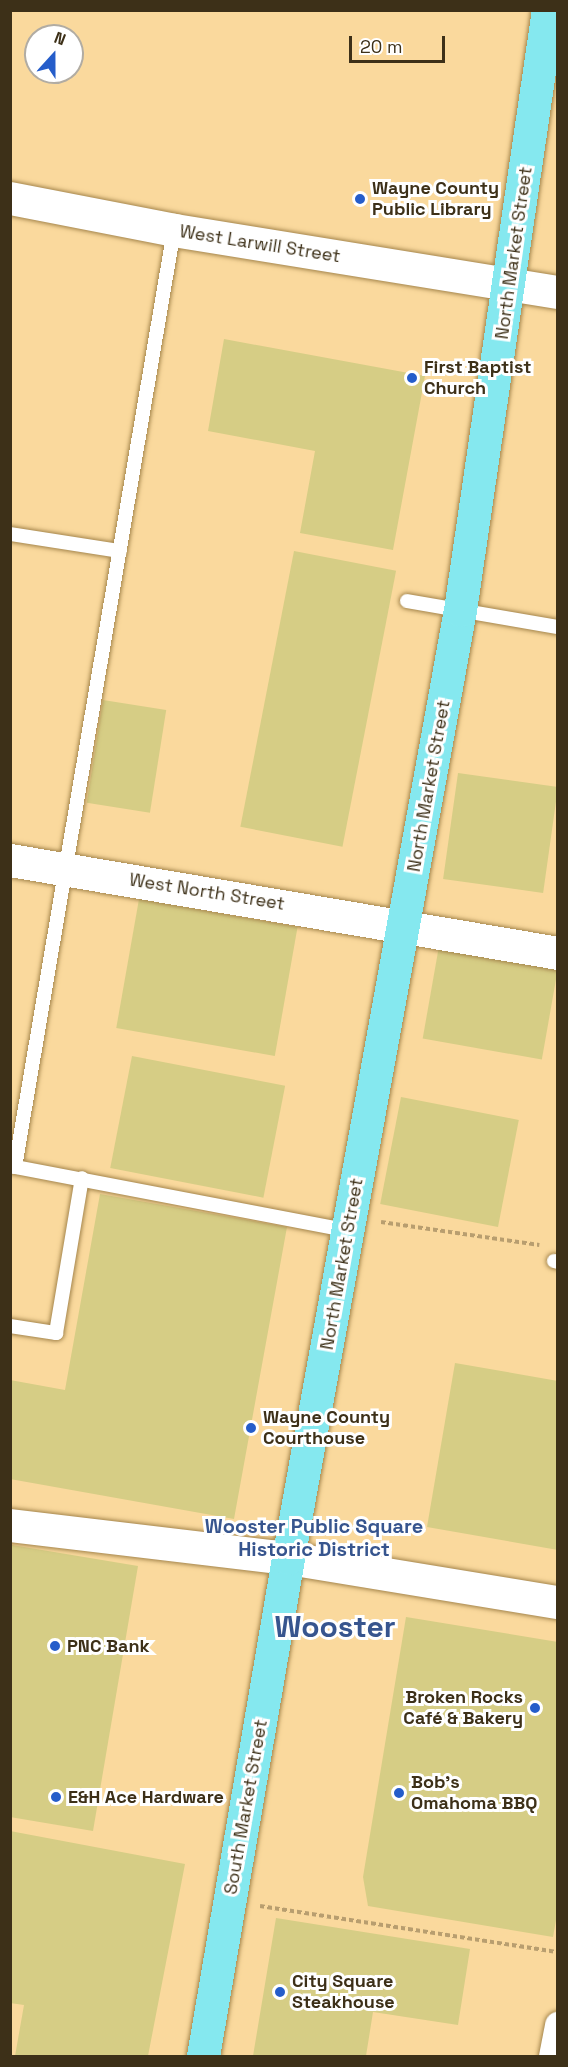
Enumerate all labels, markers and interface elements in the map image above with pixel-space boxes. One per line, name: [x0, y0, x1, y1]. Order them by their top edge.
north arrow: [24, 24, 84, 84]
scale bar: [352, 24, 448, 62]
text: N: [51, 27, 69, 50]
text: 20 m: [360, 35, 403, 58]
street label: North Market Street: [491, 165, 537, 341]
place label: Wayne County Public Library: [372, 178, 499, 220]
marker: Wayne County Public Library: [353, 192, 367, 206]
street label: West Larwill Street: [178, 221, 342, 267]
place label: First Baptist Church: [424, 357, 531, 400]
marker: First Baptist Church: [405, 371, 419, 385]
street label: North Market Street: [403, 698, 455, 874]
street label: West North Street: [128, 869, 286, 915]
street label: North Market Street: [316, 1176, 368, 1352]
place label: Wayne County Courthouse: [263, 1407, 390, 1450]
marker: Wayne County Courthouse: [244, 1421, 258, 1435]
district label: Wooster Public Square Historic District: [205, 1514, 423, 1561]
district label: Wooster: [274, 1609, 396, 1645]
place label: PNC Bank: [67, 1635, 150, 1657]
marker: PNC Bank: [48, 1639, 62, 1653]
place label: Broken Rocks Café & Bakery: [403, 1687, 523, 1730]
marker: Broken Rocks Café & Bakery: [528, 1701, 542, 1715]
street label: South Market Street: [220, 1718, 272, 1896]
place label: Bob's Omahoma BBQ: [411, 1772, 537, 1814]
place label: E&H Ace Hardware: [68, 1786, 224, 1808]
marker: Bob's Omahoma BBQ: [392, 1786, 406, 1800]
marker: E&H Ace Hardware: [49, 1790, 63, 1804]
place label: City Square Steakhouse: [292, 1971, 395, 2014]
marker: City Square Steakhouse: [273, 1985, 287, 1999]

